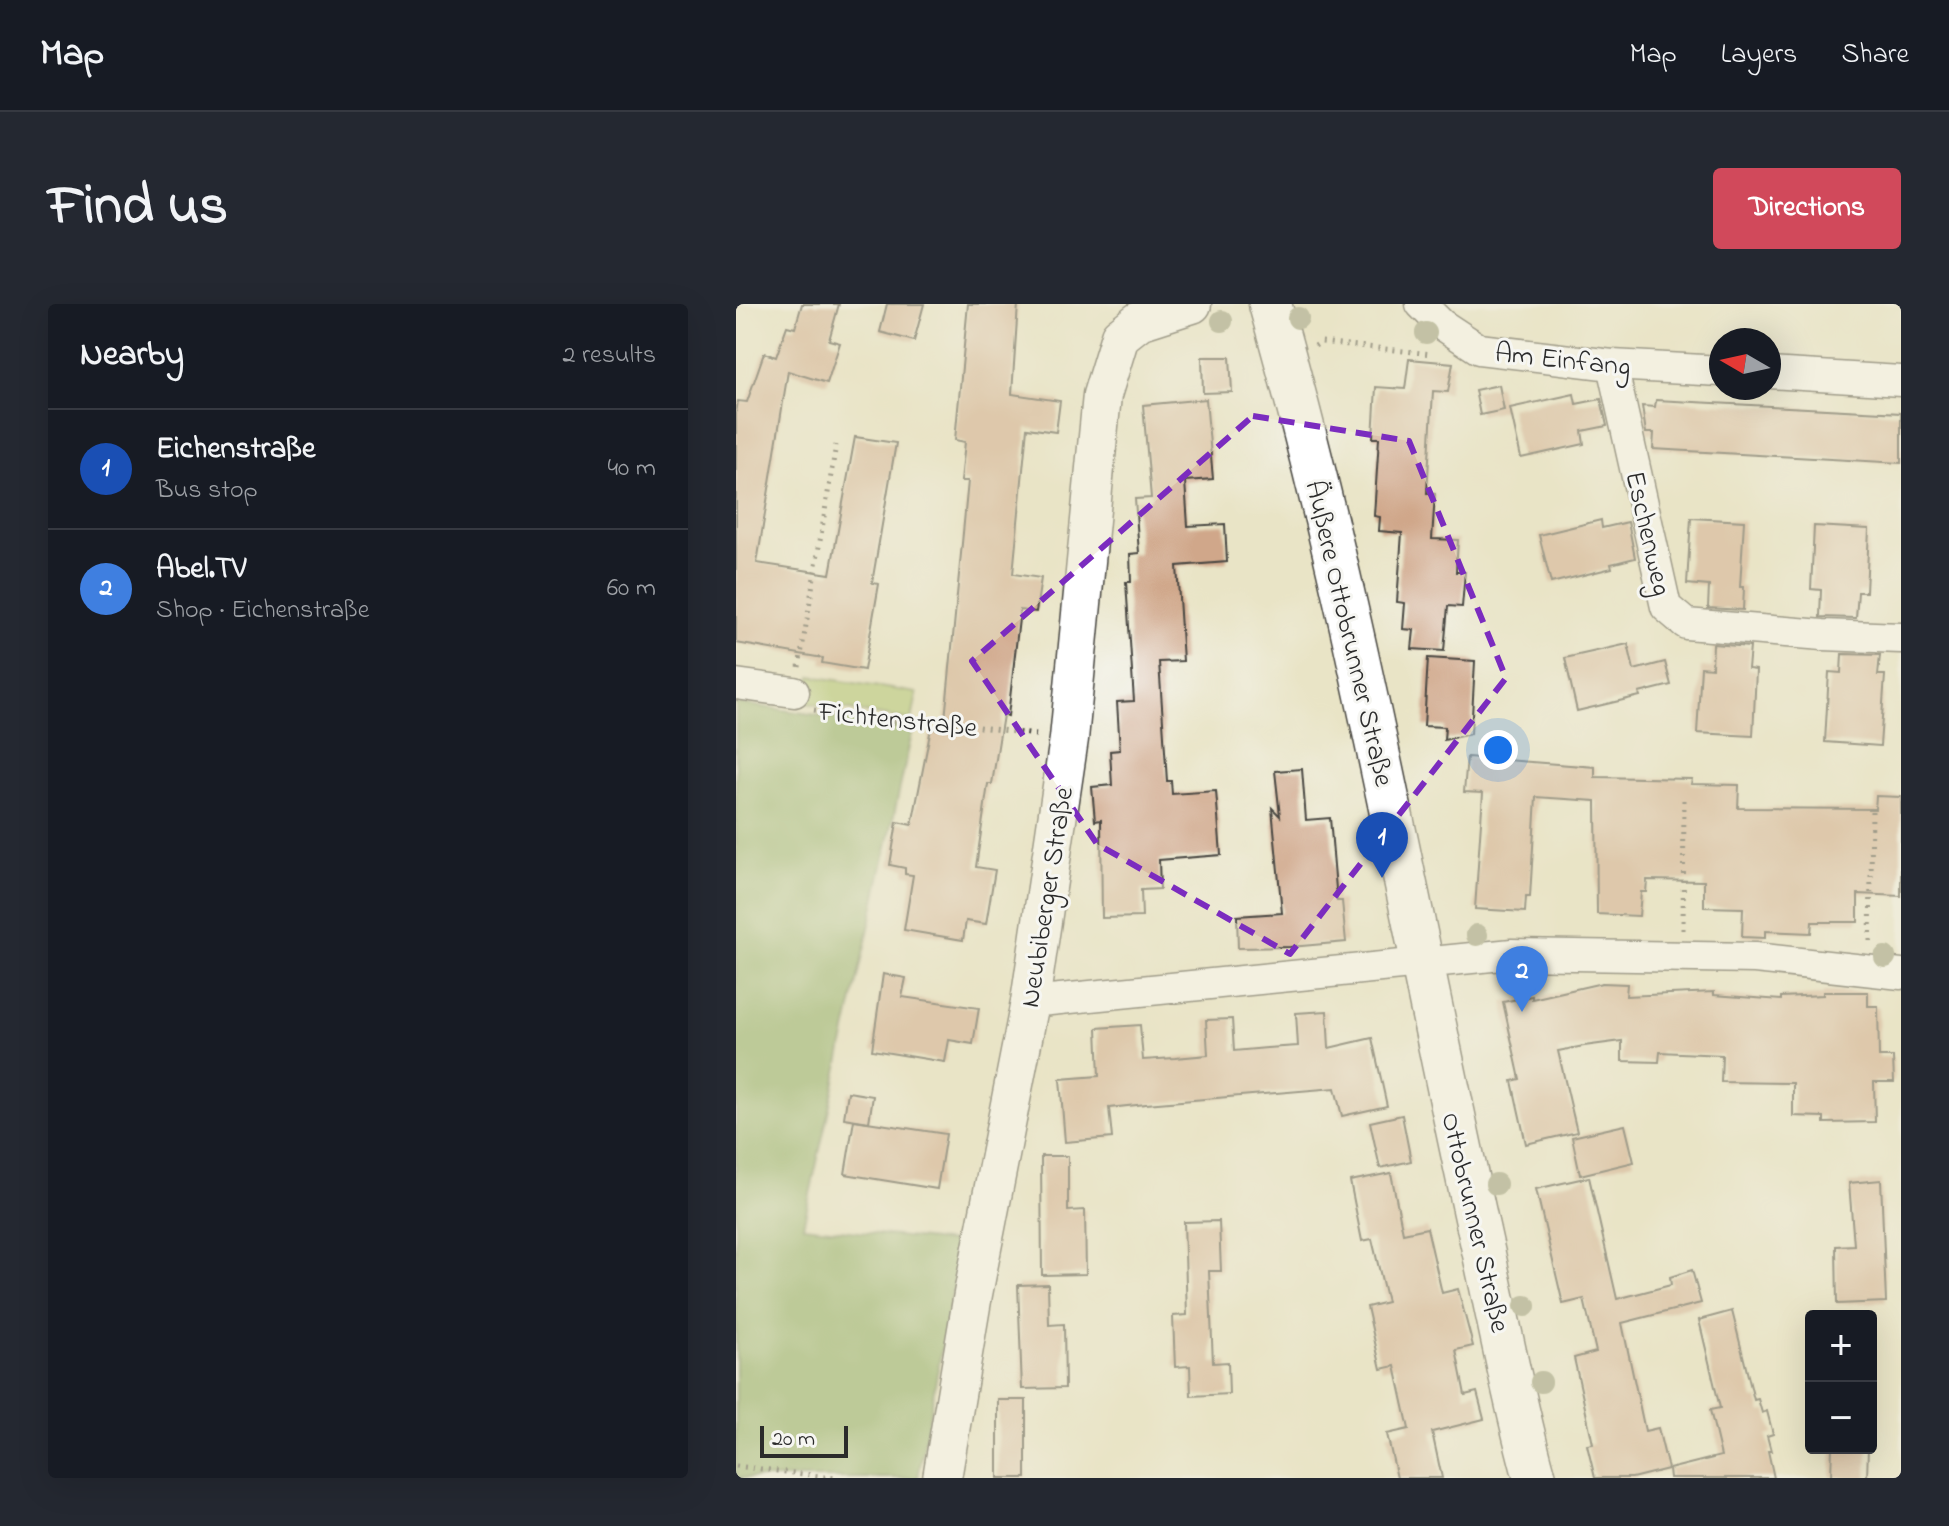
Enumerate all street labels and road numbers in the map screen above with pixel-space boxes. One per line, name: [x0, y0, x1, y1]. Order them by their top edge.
street label: Am Einfang: [1493, 334, 1633, 389]
street label: Eschenweg: [1612, 467, 1681, 600]
street label: Äußere Ottobrunner Straße: [1292, 477, 1403, 791]
street label: Fichtenstraße: [815, 693, 979, 750]
street label: Neubiberger Straße: [1011, 784, 1086, 1011]
street label: Ottobrunner Straße: [1428, 1109, 1519, 1337]

